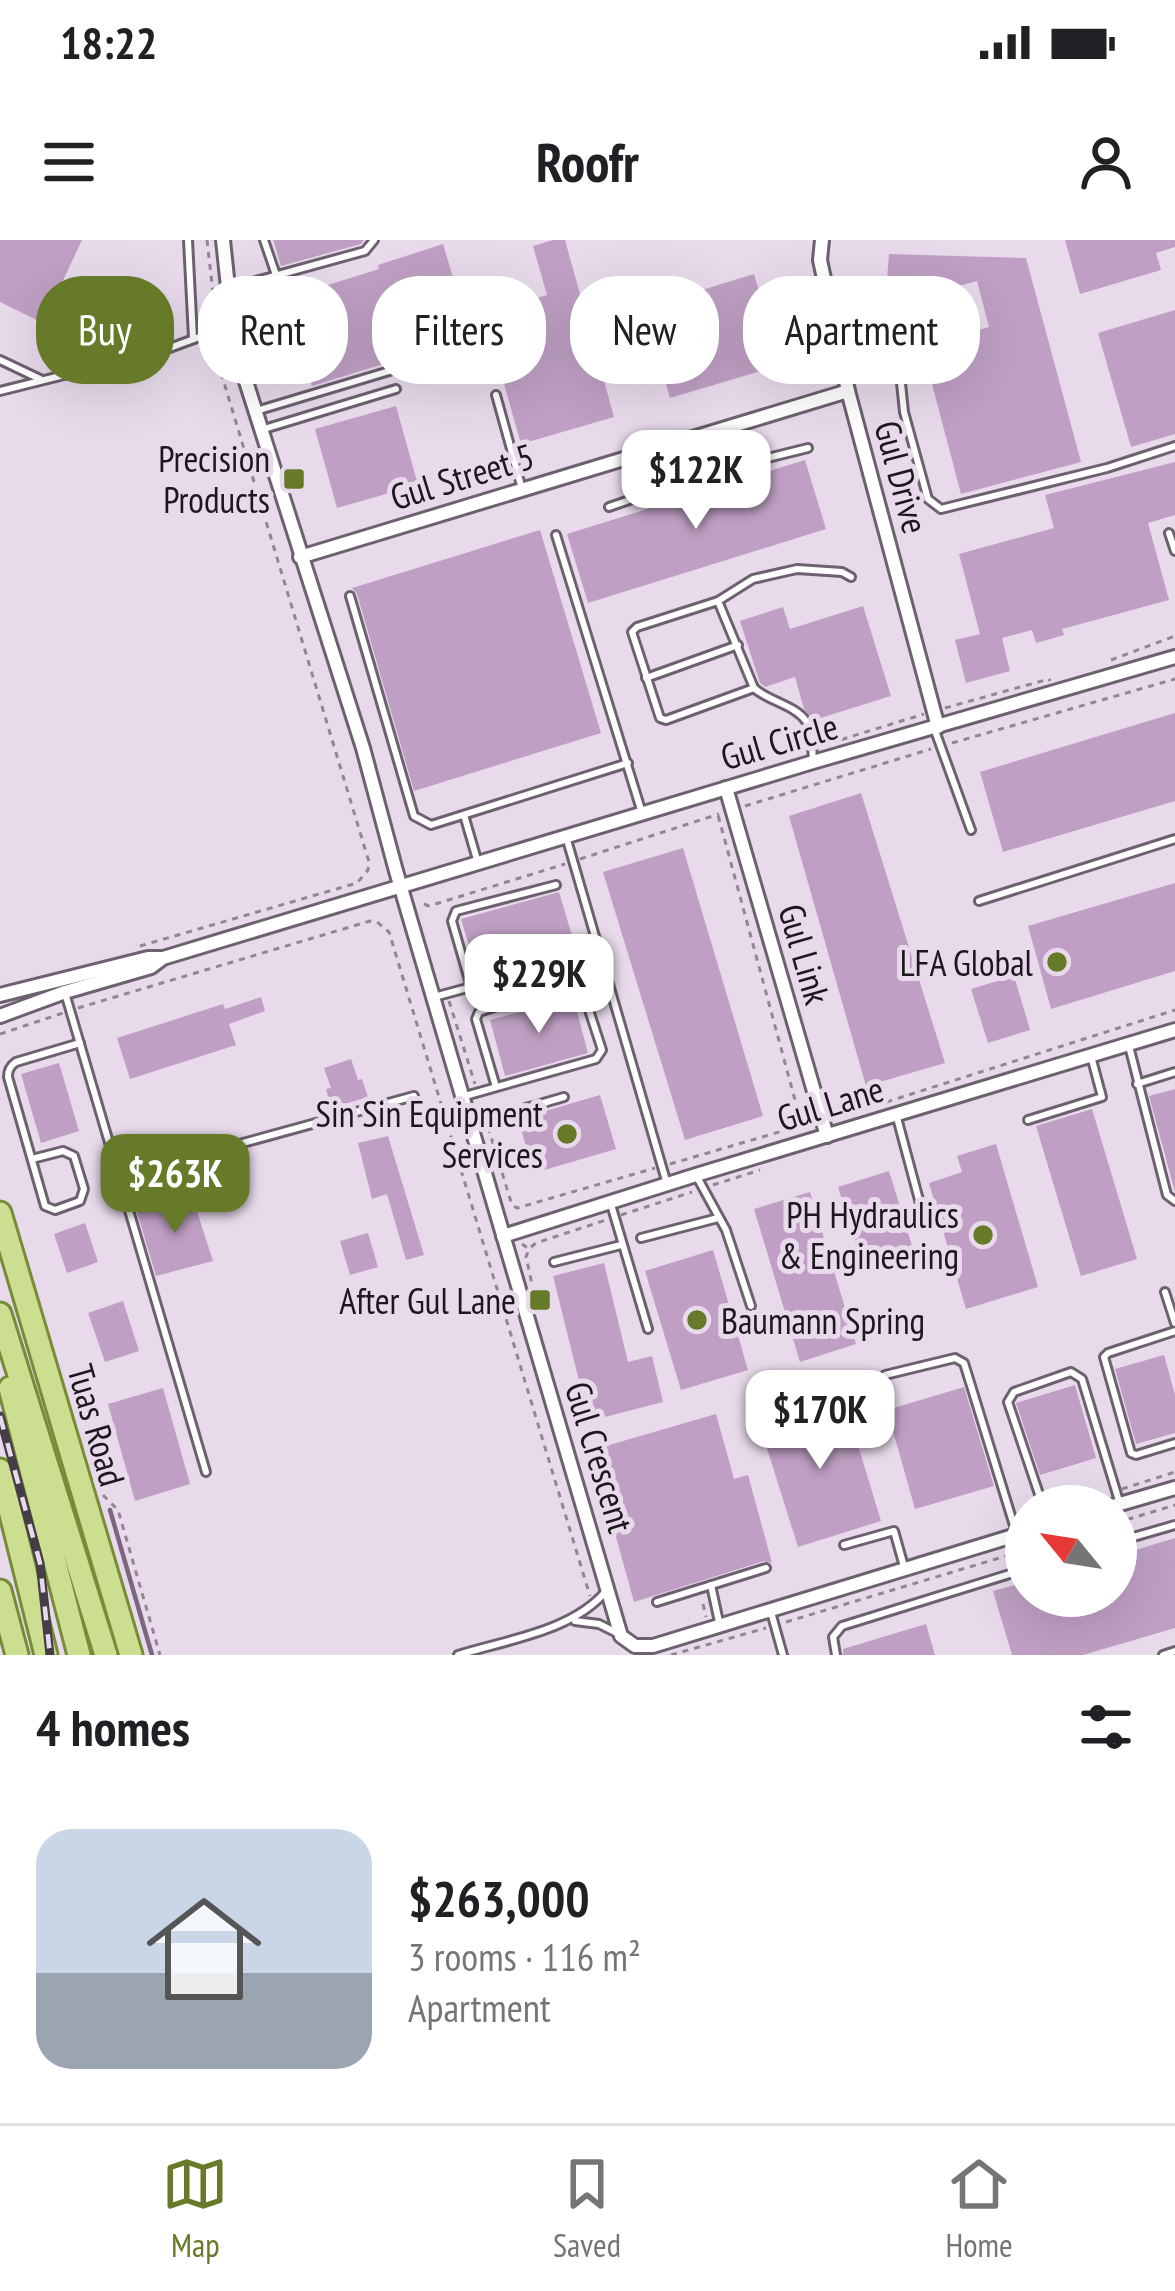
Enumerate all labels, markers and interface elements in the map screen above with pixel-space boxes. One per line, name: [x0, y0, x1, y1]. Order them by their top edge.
text: 18:22: [60, 13, 157, 71]
text: Roofr: [536, 127, 639, 197]
icon: menu: [36, 129, 102, 195]
icon: person: [1073, 129, 1139, 195]
chip: Buy: [36, 276, 174, 384]
chip: Rent: [198, 276, 348, 384]
chip: Filters: [372, 276, 546, 384]
chip: New: [570, 276, 719, 384]
chip: Apartment: [743, 276, 980, 384]
street label: Gul Drive: [864, 415, 940, 539]
pin: $122K: [612, 430, 780, 532]
street label: Gul Street 5: [384, 432, 540, 520]
place label: Precision Products: [158, 435, 270, 523]
text: $122K: [649, 443, 743, 494]
marker: Precision Products: [281, 466, 307, 492]
street label: Gul Circle: [715, 702, 843, 780]
street label: Gul Link: [768, 899, 842, 1009]
pin: $229K: [455, 934, 623, 1036]
place label: LFA Global: [900, 939, 1034, 986]
text: $229K: [492, 947, 586, 998]
marker: LFA Global: [1044, 949, 1070, 975]
street label: Gul Lane: [771, 1065, 889, 1141]
place label: Sin Sin Equipment Services: [316, 1090, 543, 1178]
marker: Sin Sin Equipment Services: [554, 1121, 580, 1147]
pin: $263K: [91, 1134, 259, 1236]
text: $263K: [128, 1147, 222, 1198]
place label: PH Hydraulics & Engineering: [779, 1191, 959, 1279]
marker: PH Hydraulics & Engineering: [970, 1222, 996, 1248]
place label: After Gul Lane: [339, 1277, 516, 1324]
marker: After Gul Lane: [527, 1287, 553, 1313]
place label: Baumann Spring: [721, 1297, 925, 1344]
marker: Baumann Spring: [684, 1307, 710, 1333]
street label: Tuas Road: [57, 1359, 137, 1491]
pin: $170K: [736, 1370, 904, 1472]
street label: Gul Crescent: [555, 1376, 645, 1538]
text: $170K: [773, 1383, 867, 1434]
north arrow: [1005, 1485, 1137, 1617]
map controls: [1005, 1485, 1137, 1617]
text: 4 homes: [36, 1694, 190, 1760]
icon: filters: [1073, 1694, 1139, 1760]
text: $263,000: [408, 1865, 590, 1931]
icon: home: [132, 1877, 276, 2021]
text: 3 rooms · 116 m²: [408, 1931, 641, 1982]
text: Apartment: [408, 1982, 551, 2033]
tab: Map: [162, 2151, 228, 2266]
tab: Saved: [553, 2151, 621, 2266]
tab: Home: [946, 2151, 1013, 2266]

